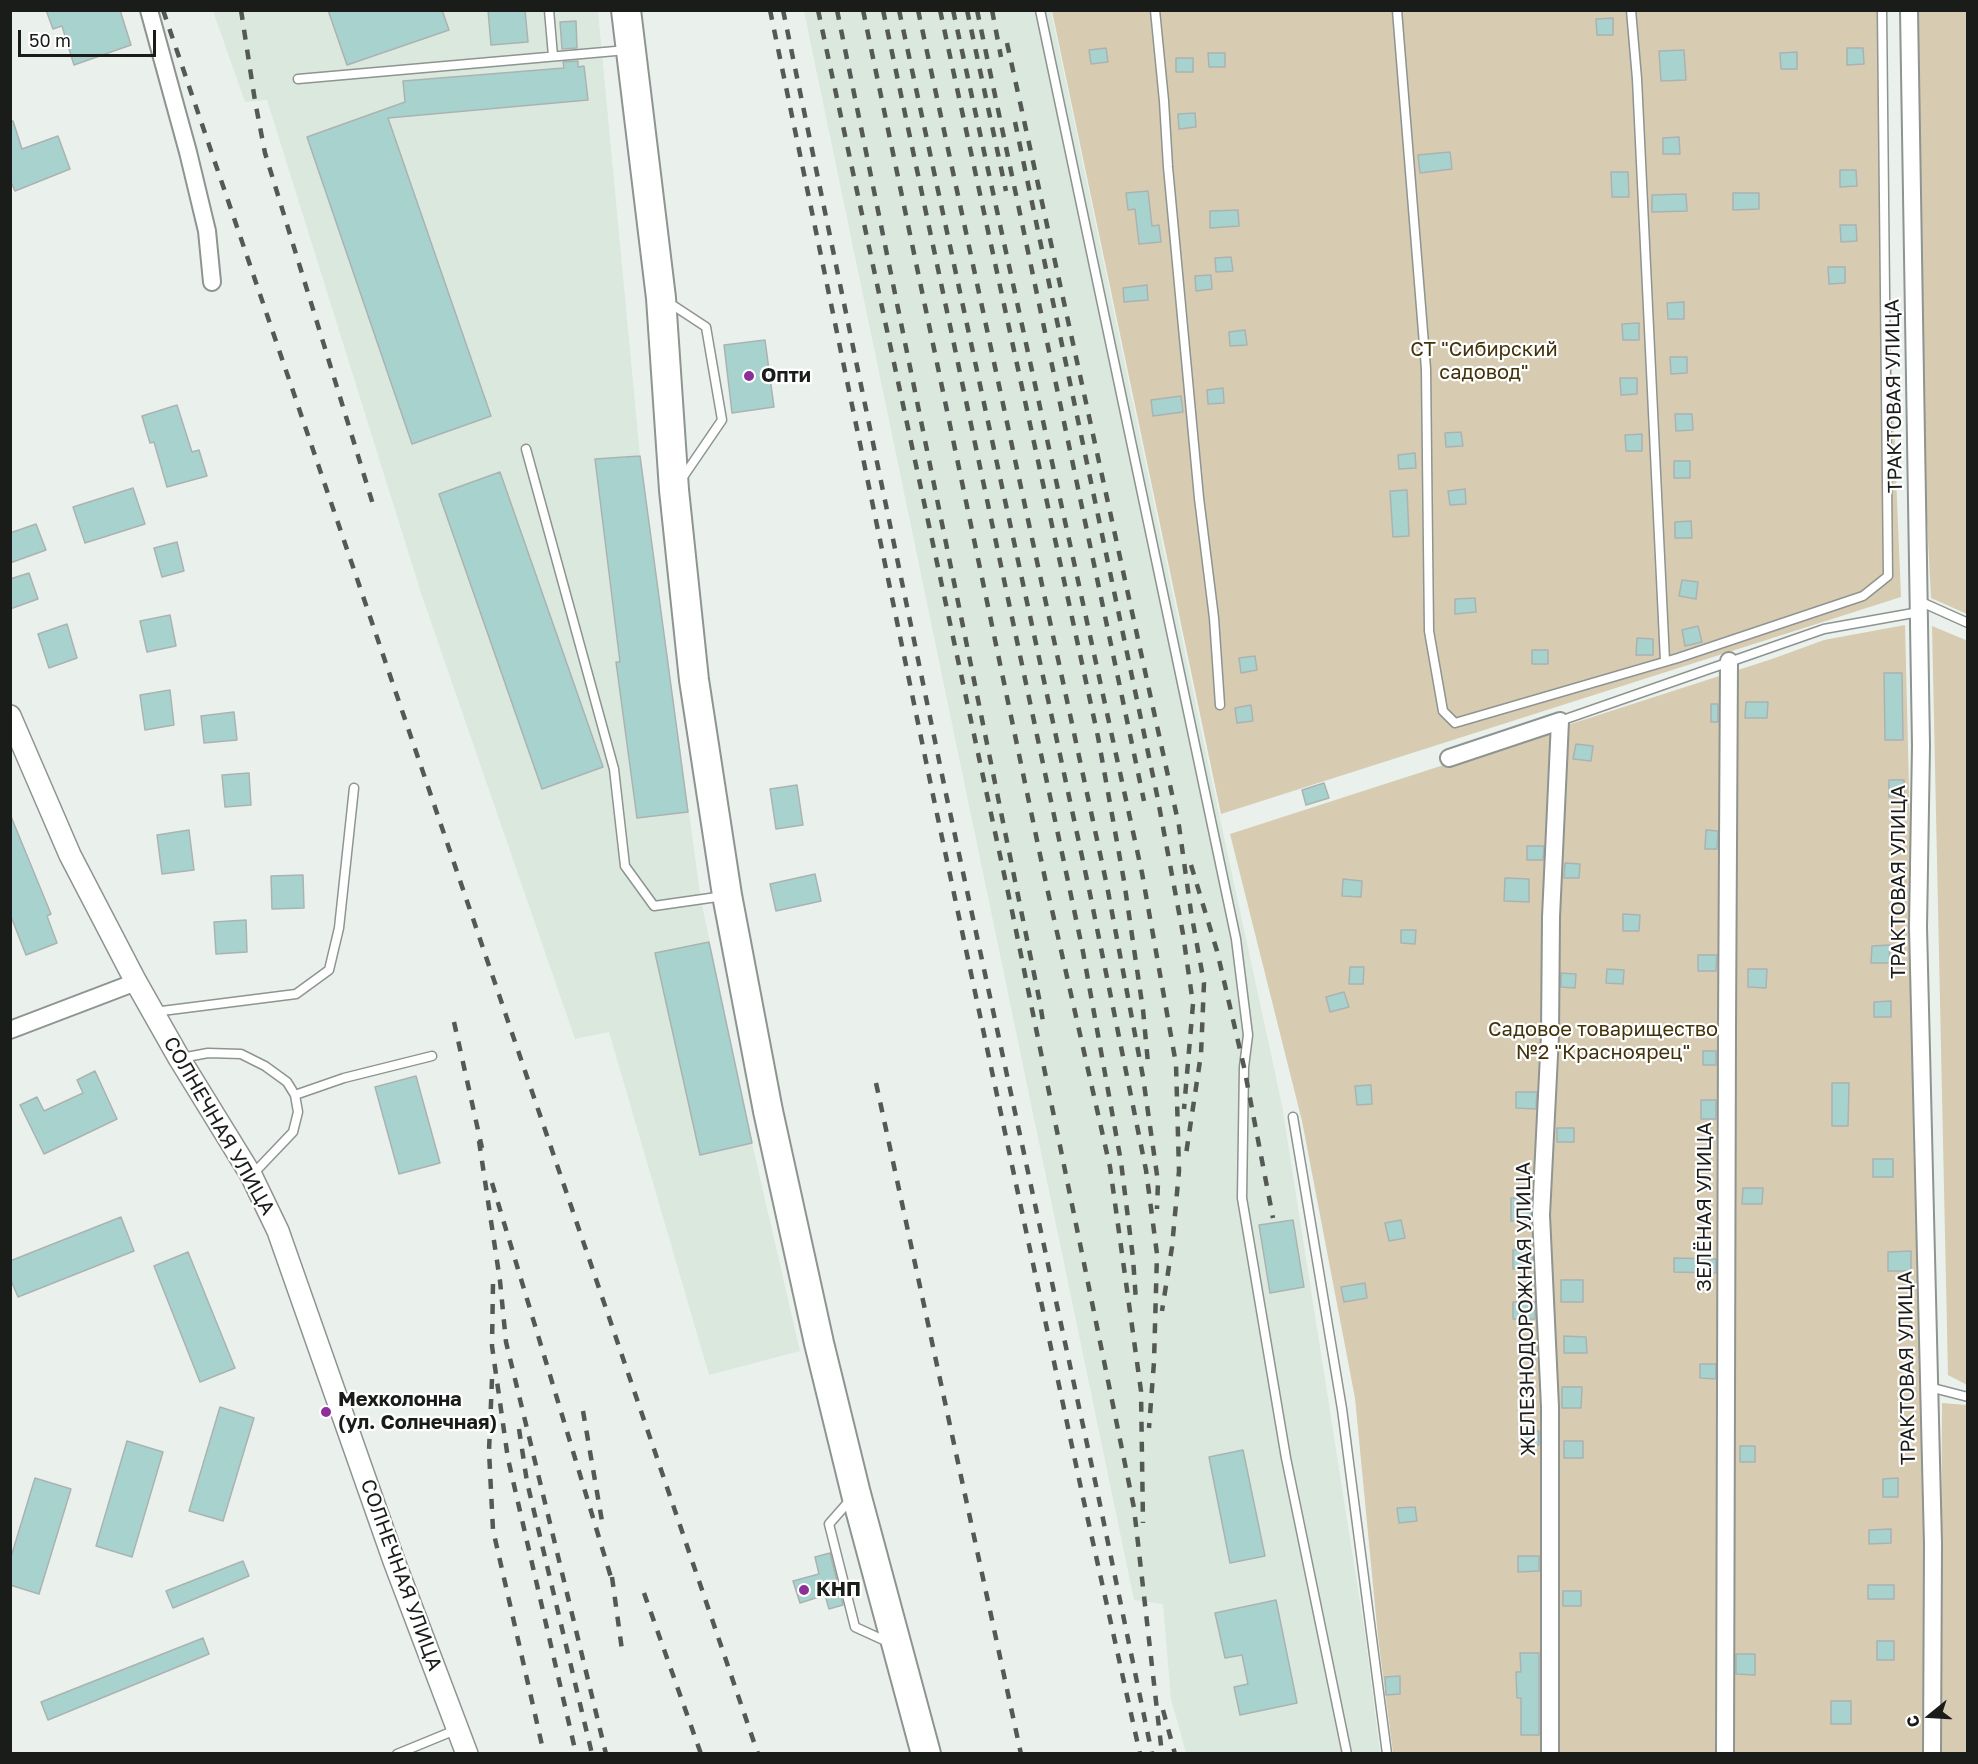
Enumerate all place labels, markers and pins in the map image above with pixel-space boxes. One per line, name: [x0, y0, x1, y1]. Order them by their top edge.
place label: Опти: [761, 364, 811, 388]
marker: Опти: [742, 369, 756, 383]
place label: Мехколонна (ул. Солнечная): [338, 1388, 497, 1435]
marker: Мехколонна (ул. Солнечная): [319, 1405, 333, 1419]
place label: КНП: [816, 1578, 861, 1602]
marker: КНП: [797, 1583, 811, 1597]

